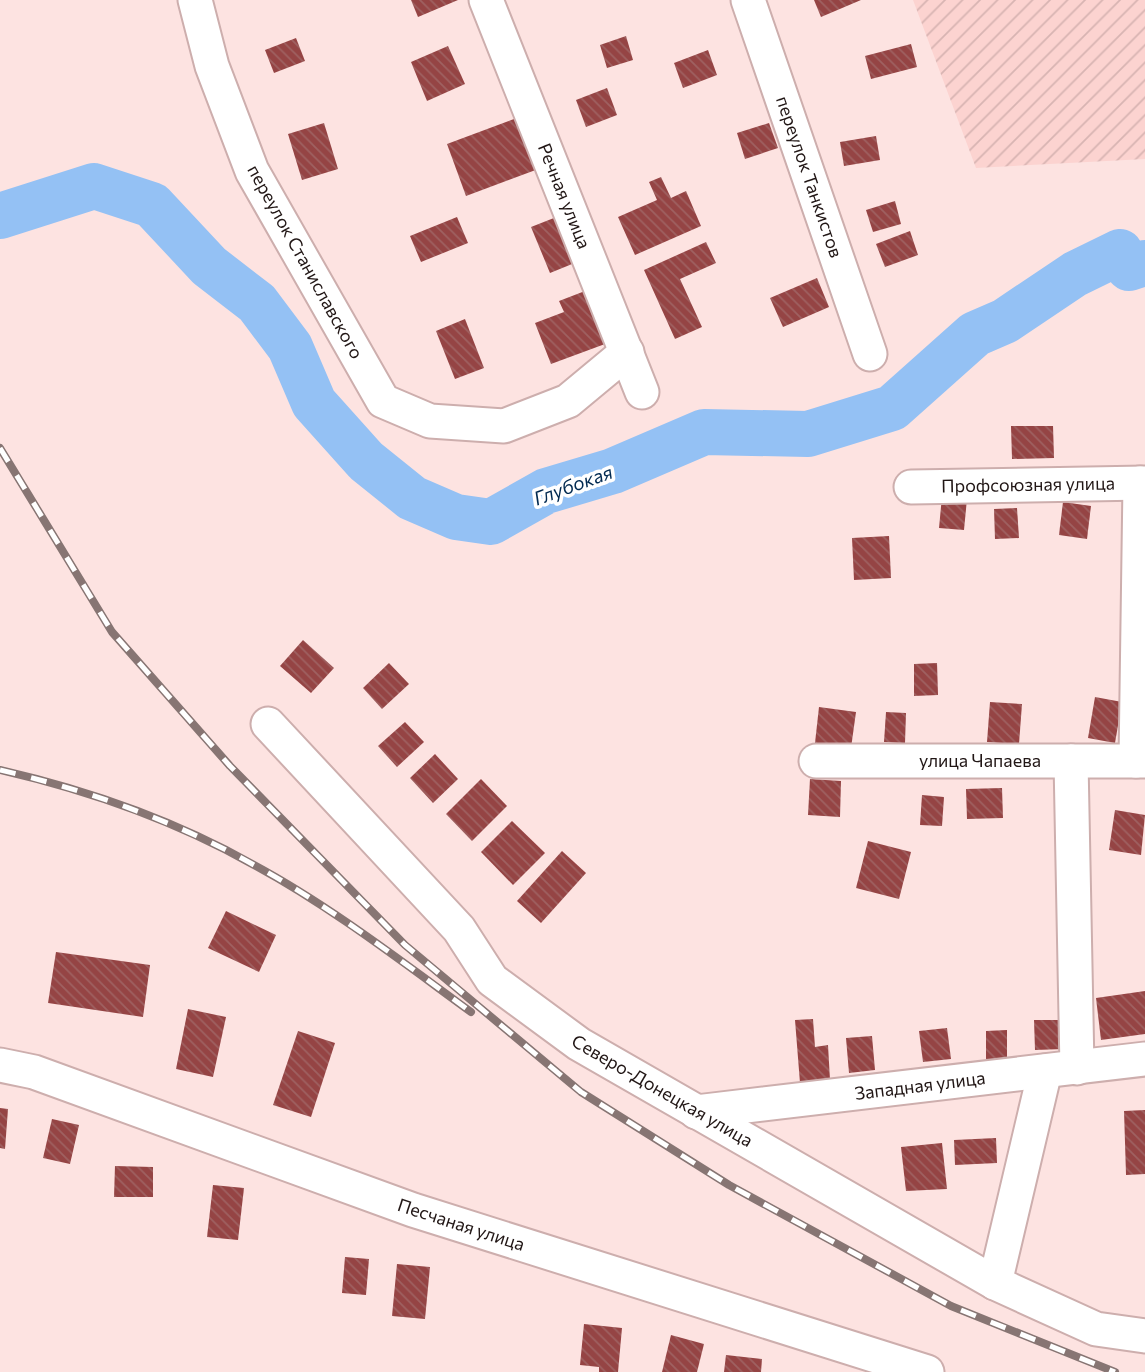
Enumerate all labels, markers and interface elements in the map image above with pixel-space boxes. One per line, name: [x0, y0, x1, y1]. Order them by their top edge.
street label: переулок Танкистов: [772, 93, 848, 260]
street label: Речная улица: [534, 140, 596, 252]
street label: переулок Станиславского: [243, 161, 368, 362]
water label: Глубокая: [530, 460, 616, 509]
street label: Профсоюзная улица: [941, 471, 1115, 497]
street label: улица Чапаева: [919, 749, 1041, 771]
street label: Северо-Донецкая улица: [568, 1029, 757, 1151]
street label: Западная улица: [853, 1066, 986, 1104]
street label: Песчаная улица: [395, 1193, 528, 1255]

